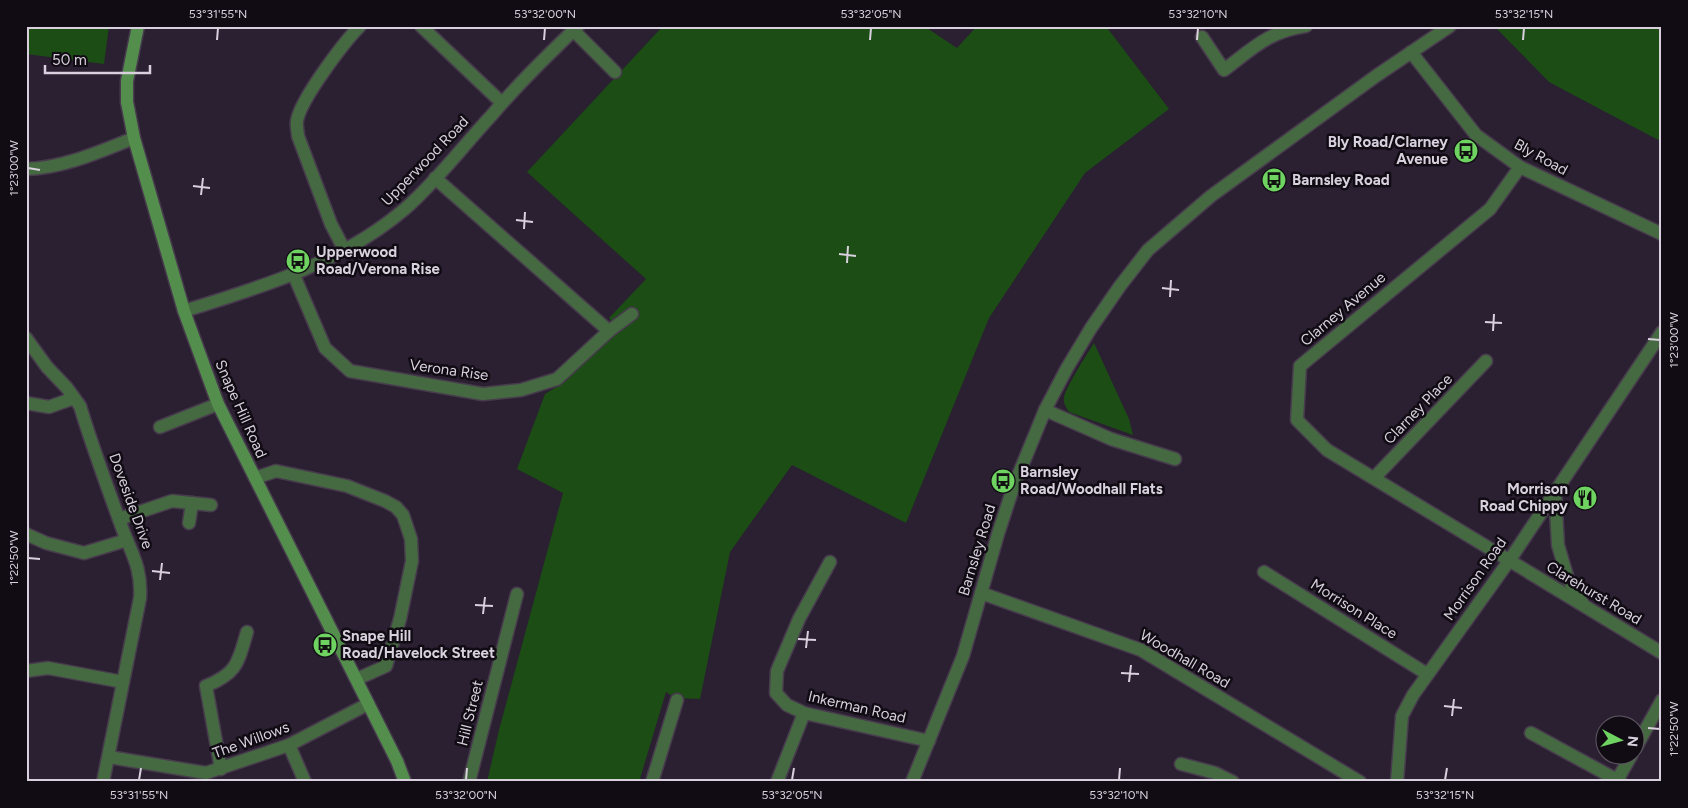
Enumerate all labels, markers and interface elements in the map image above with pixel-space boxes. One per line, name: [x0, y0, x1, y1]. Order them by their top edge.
text: 53°31'55"N: [189, 7, 247, 21]
text: 53°32'00"N: [514, 7, 576, 21]
text: 53°32'05"N: [840, 7, 902, 21]
text: 53°32'10"N: [1168, 7, 1228, 21]
text: 53°32'15"N: [1495, 7, 1553, 21]
scale bar: [45, 42, 150, 74]
text: 50 m: [52, 51, 87, 69]
street label: Upperwood Road: [378, 112, 472, 210]
place label: Bly Road/Clarney Avenue: [1328, 133, 1449, 168]
street label: Bly Road: [1511, 135, 1571, 179]
bus stop icon: Bly Road/Clarney Avenue: [1453, 138, 1479, 164]
text: 1°23'00"W: [7, 140, 21, 196]
bus stop icon: Barnsley Road: [1261, 167, 1287, 193]
place label: Barnsley Road: [1292, 171, 1390, 189]
place label: Upperwood Road/Verona Rise: [316, 243, 440, 278]
bus stop icon: Upperwood Road/Verona Rise: [285, 248, 311, 274]
street label: Clarney Avenue: [1297, 268, 1389, 350]
text: 1°23'00"W: [1667, 312, 1681, 368]
street label: Verona Rise: [408, 356, 490, 384]
street label: Snape Hill Road: [211, 357, 271, 461]
street label: Clarney Place: [1380, 370, 1456, 448]
street label: Doveside Drive: [105, 451, 157, 551]
place label: Barnsley Road/Woodhall Flats: [1020, 463, 1163, 498]
bus stop icon: Barnsley Road/Woodhall Flats: [990, 468, 1016, 494]
place label: Morrison Road Chippy: [1479, 480, 1568, 515]
restaurant icon: Morrison Road Chippy: [1572, 485, 1598, 511]
street label: Barnsley Road: [955, 502, 999, 598]
text: 1°22'50"W: [7, 530, 21, 586]
street label: Morrison Road: [1440, 534, 1510, 624]
street label: Clarehurst Road: [1543, 558, 1645, 628]
street label: Morrison Place: [1307, 575, 1401, 643]
street label: Woodhall Road: [1137, 626, 1233, 692]
place label: Snape Hill Road/Havelock Street: [342, 627, 495, 662]
bus stop icon: Snape Hill Road/Havelock Street: [312, 632, 338, 658]
street label: Hill Street: [453, 678, 487, 748]
street label: Inkerman Road: [806, 687, 908, 727]
text: 1°22'50"W: [1667, 701, 1681, 757]
north arrow: [1596, 716, 1646, 766]
street label: The Willows: [210, 718, 292, 762]
text: N: [1623, 735, 1641, 748]
text: 53°31'55"N: [110, 788, 168, 802]
text: 53°32'00"N: [435, 788, 497, 802]
text: 53°32'05"N: [761, 788, 823, 802]
text: 53°32'10"N: [1089, 788, 1149, 802]
text: 53°32'15"N: [1416, 788, 1474, 802]

